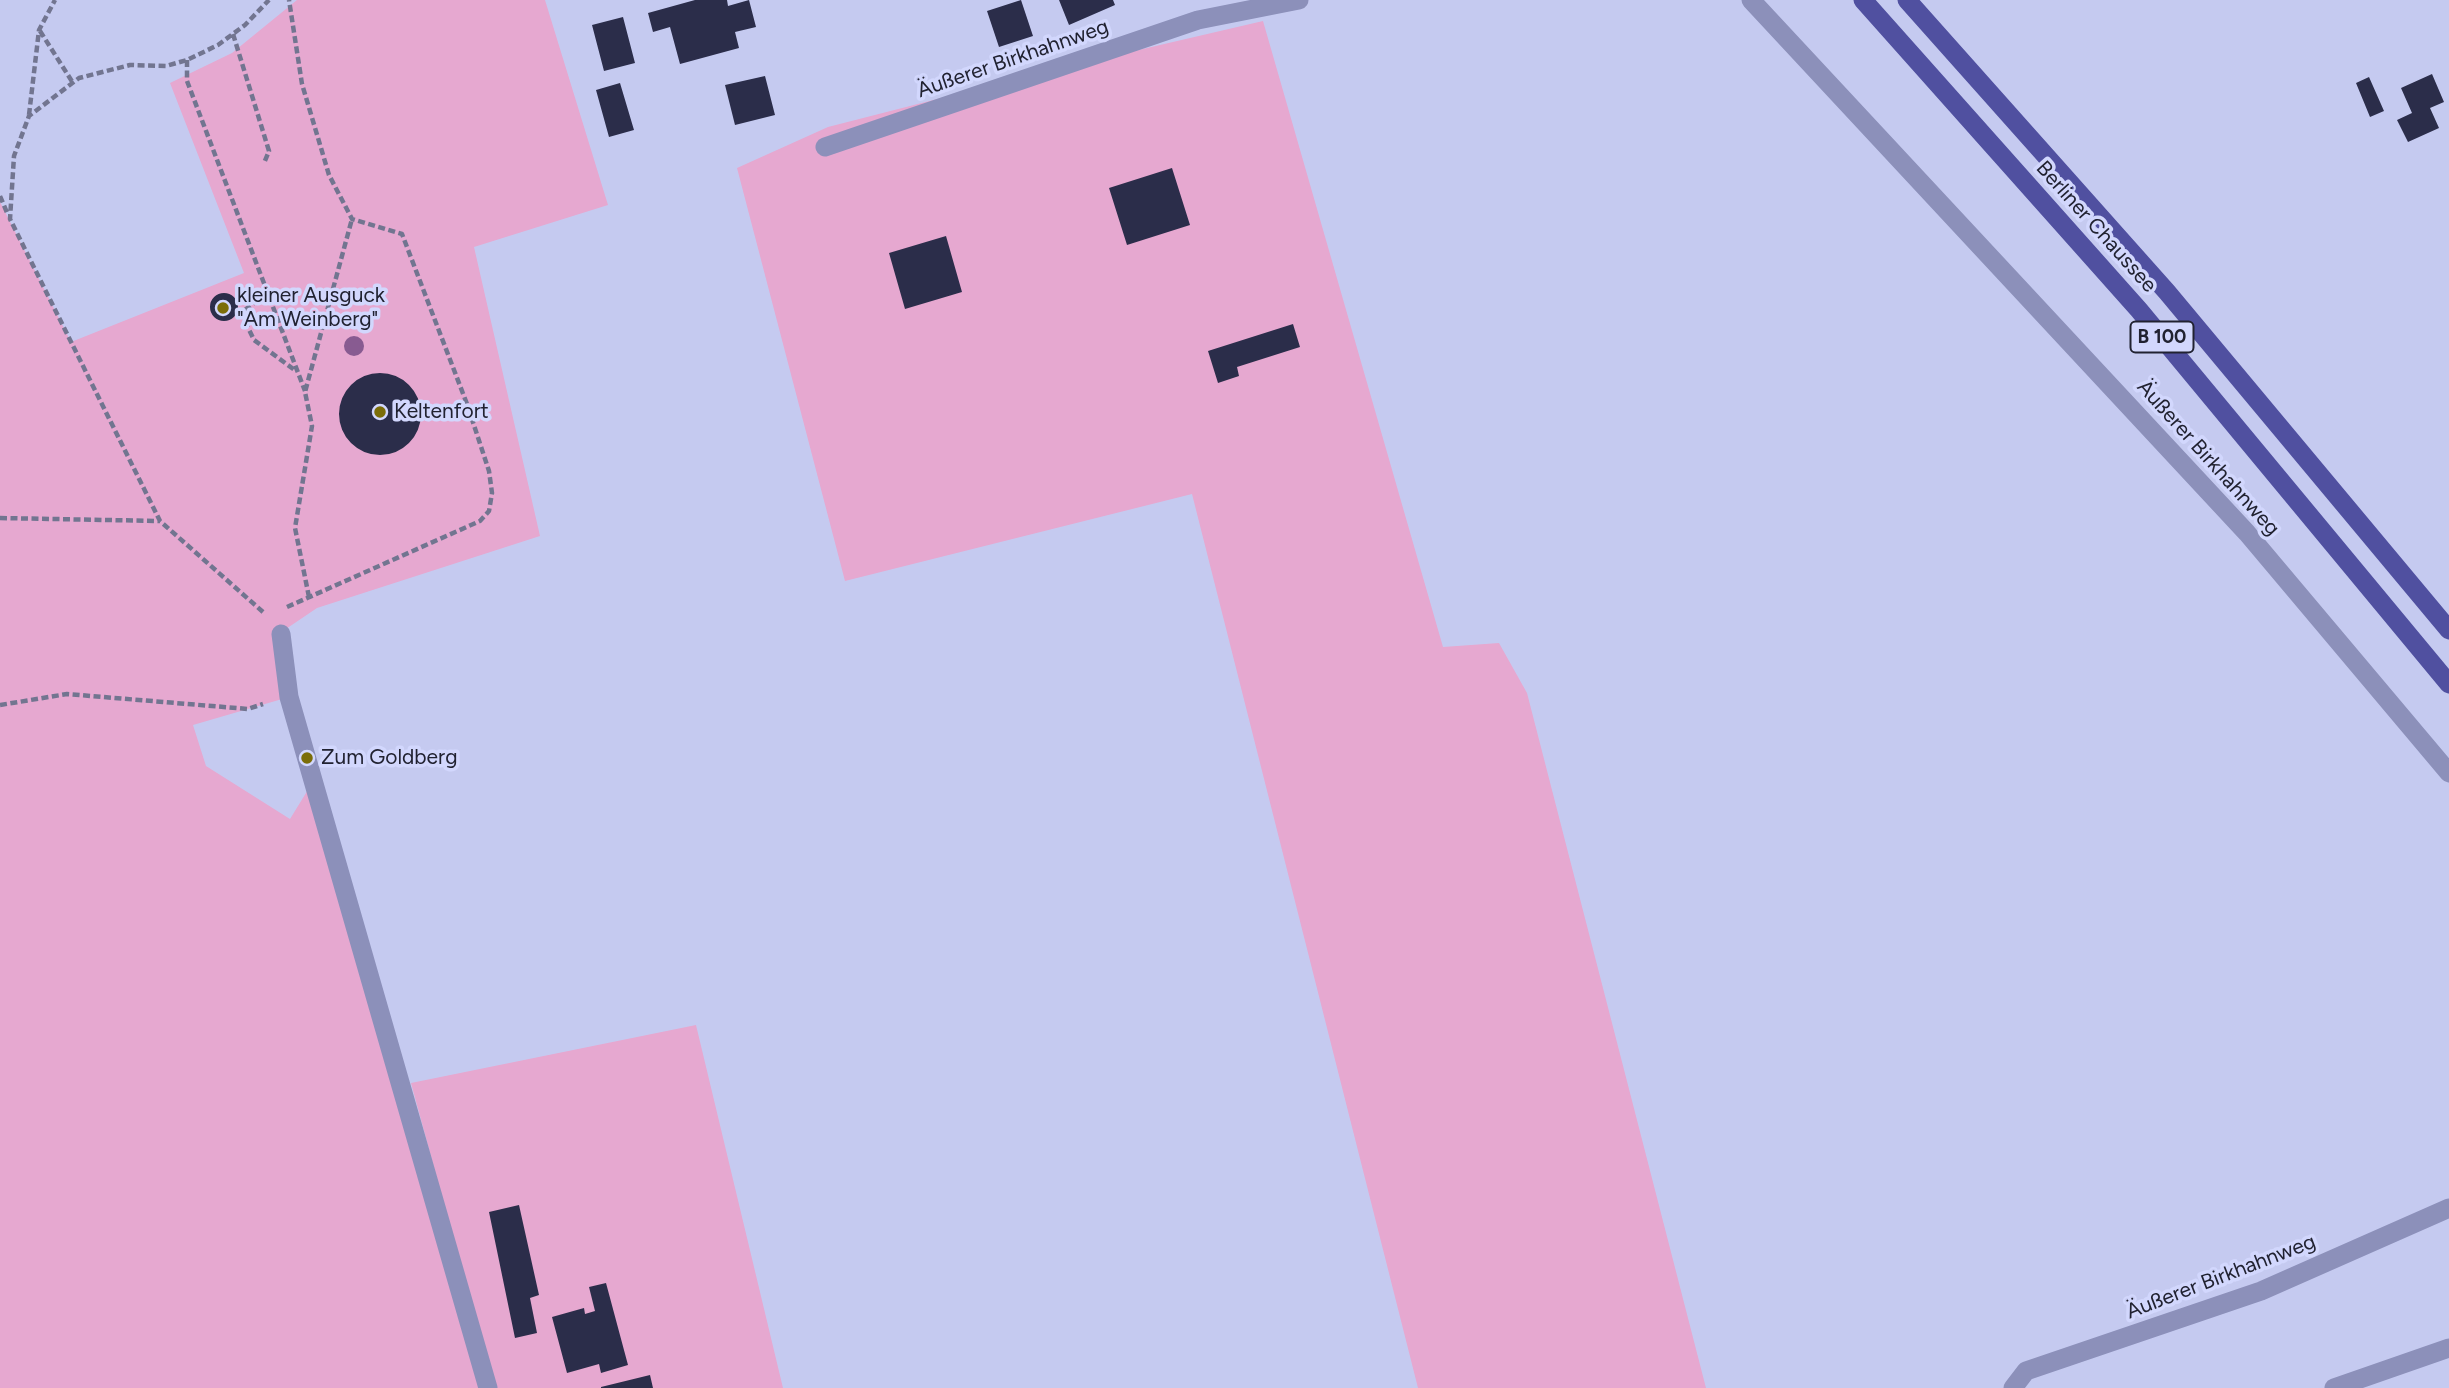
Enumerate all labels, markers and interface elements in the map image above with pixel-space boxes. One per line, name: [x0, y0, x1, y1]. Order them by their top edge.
street label: Äußerer Birkhahnweg: [914, 14, 1112, 104]
street label: Berliner Chaussee: [2030, 156, 2162, 298]
place label: kleiner Ausguck "Am Weinberg": [237, 283, 385, 333]
marker: kleiner Ausguck "Am Weinberg": [215, 300, 231, 316]
road number: B 100: [2130, 322, 2194, 352]
street label: Äußerer Birkhahnweg: [2131, 375, 2285, 541]
place label: Keltenfort: [394, 399, 489, 425]
marker: Keltenfort: [372, 404, 388, 420]
place label: Zum Goldberg: [321, 745, 457, 771]
marker: Zum Goldberg: [299, 750, 315, 766]
street label: Äußerer Birkhahnweg: [2123, 1229, 2319, 1325]

